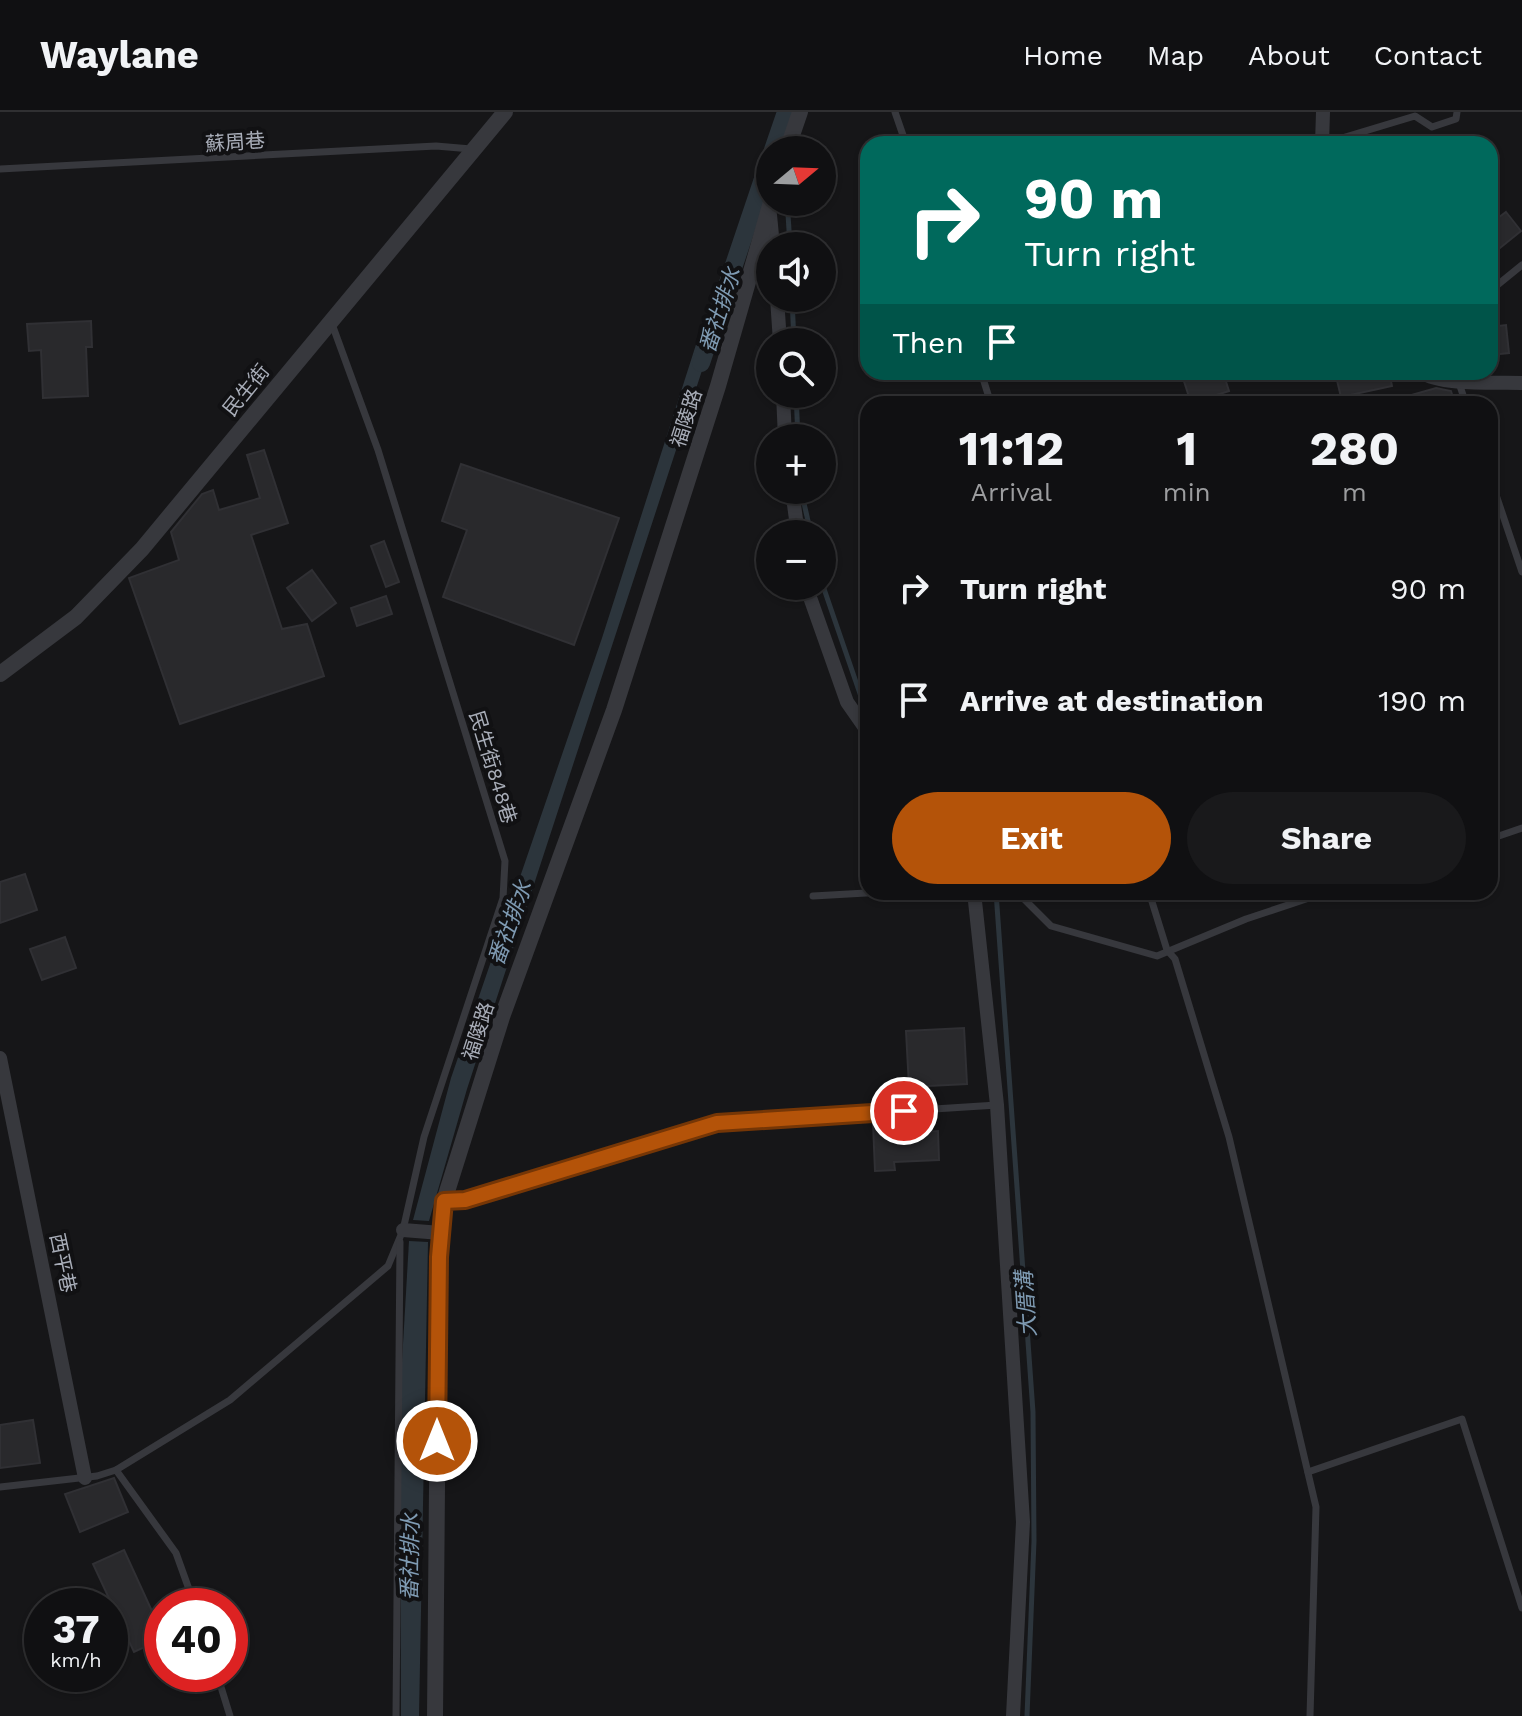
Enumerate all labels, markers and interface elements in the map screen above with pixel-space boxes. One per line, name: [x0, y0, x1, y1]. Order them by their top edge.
text: Waylane: [40, 33, 199, 77]
text: Home: [1023, 39, 1103, 72]
text: Map: [1147, 39, 1204, 72]
text: About: [1248, 39, 1330, 72]
text: Contact: [1374, 39, 1482, 72]
street label: 蘇周巷: [204, 128, 266, 156]
north arrow: [756, 136, 836, 216]
map controls: [756, 136, 836, 600]
text: 90 m: [1024, 166, 1163, 232]
icon: right: [892, 168, 996, 272]
button: sound: [756, 232, 836, 312]
text: Turn right: [1024, 233, 1195, 275]
water label: 番社排水: [695, 263, 746, 356]
icon: arrive: [980, 320, 1024, 364]
text: Then: [892, 325, 964, 360]
button: search: [756, 328, 836, 408]
street label: 民生街: [218, 359, 274, 421]
street label: 福陵路: [665, 386, 707, 450]
text: 11:12: [959, 420, 1064, 477]
text: 1: [1176, 420, 1197, 477]
text: 280: [1310, 420, 1399, 477]
button: +: [756, 424, 836, 504]
text: Arrival: [971, 477, 1052, 507]
text: min: [1163, 477, 1211, 507]
text: m: [1342, 477, 1367, 507]
button: −: [756, 520, 836, 600]
icon: right: [892, 566, 936, 610]
text: Turn right: [960, 571, 1106, 606]
text: 90 m: [1390, 571, 1466, 606]
icon: arrive: [892, 678, 936, 722]
text: Arrive at destination: [960, 683, 1264, 718]
text: 190 m: [1378, 683, 1466, 718]
street label: 民生街848巷: [464, 708, 522, 826]
button: Exit: [892, 792, 1171, 884]
button: Share: [1187, 792, 1466, 884]
water label: 番社排水: [483, 876, 537, 969]
street label: 福陵路: [457, 999, 499, 1063]
pin: [870, 1077, 938, 1145]
icon: arrive: [882, 1089, 926, 1133]
street label: 西平巷: [45, 1231, 81, 1295]
water label: 大厝溝: [1011, 1267, 1041, 1338]
position arrow: [395, 1399, 479, 1483]
water label: 番社排水: [397, 1512, 423, 1601]
speed limit sign: 40: [144, 1588, 248, 1692]
text: 37: [53, 1606, 99, 1653]
text: km/h: [50, 1648, 102, 1672]

